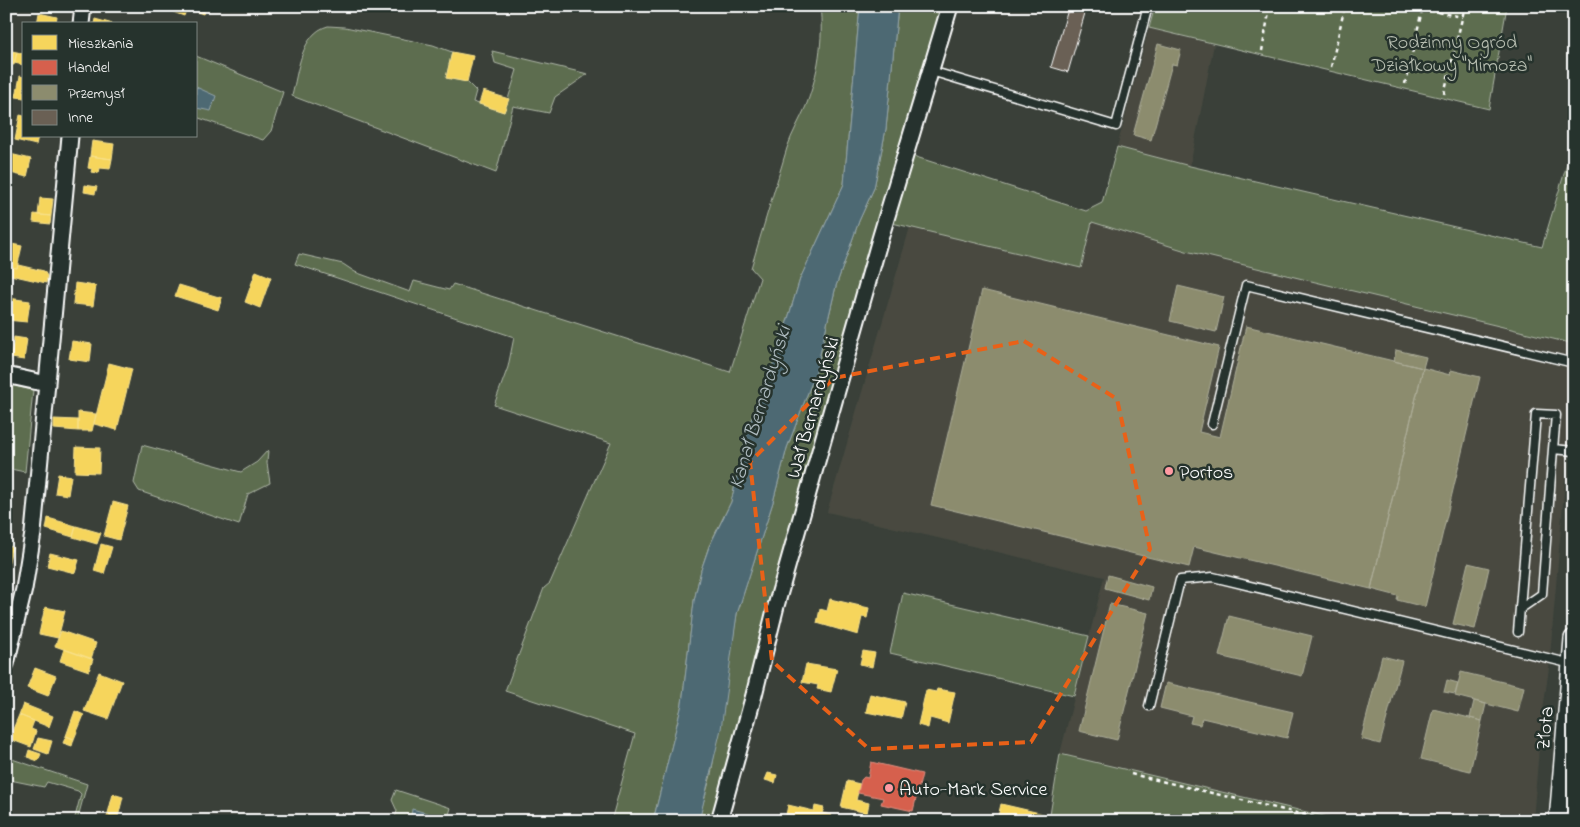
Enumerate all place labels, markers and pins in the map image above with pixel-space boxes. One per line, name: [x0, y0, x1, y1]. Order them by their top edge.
place label: Portos: [1179, 459, 1233, 488]
marker: Portos: [1163, 465, 1175, 477]
place label: Auto-Mark Service: [899, 776, 1047, 805]
marker: Auto-Mark Service: [883, 782, 895, 794]

